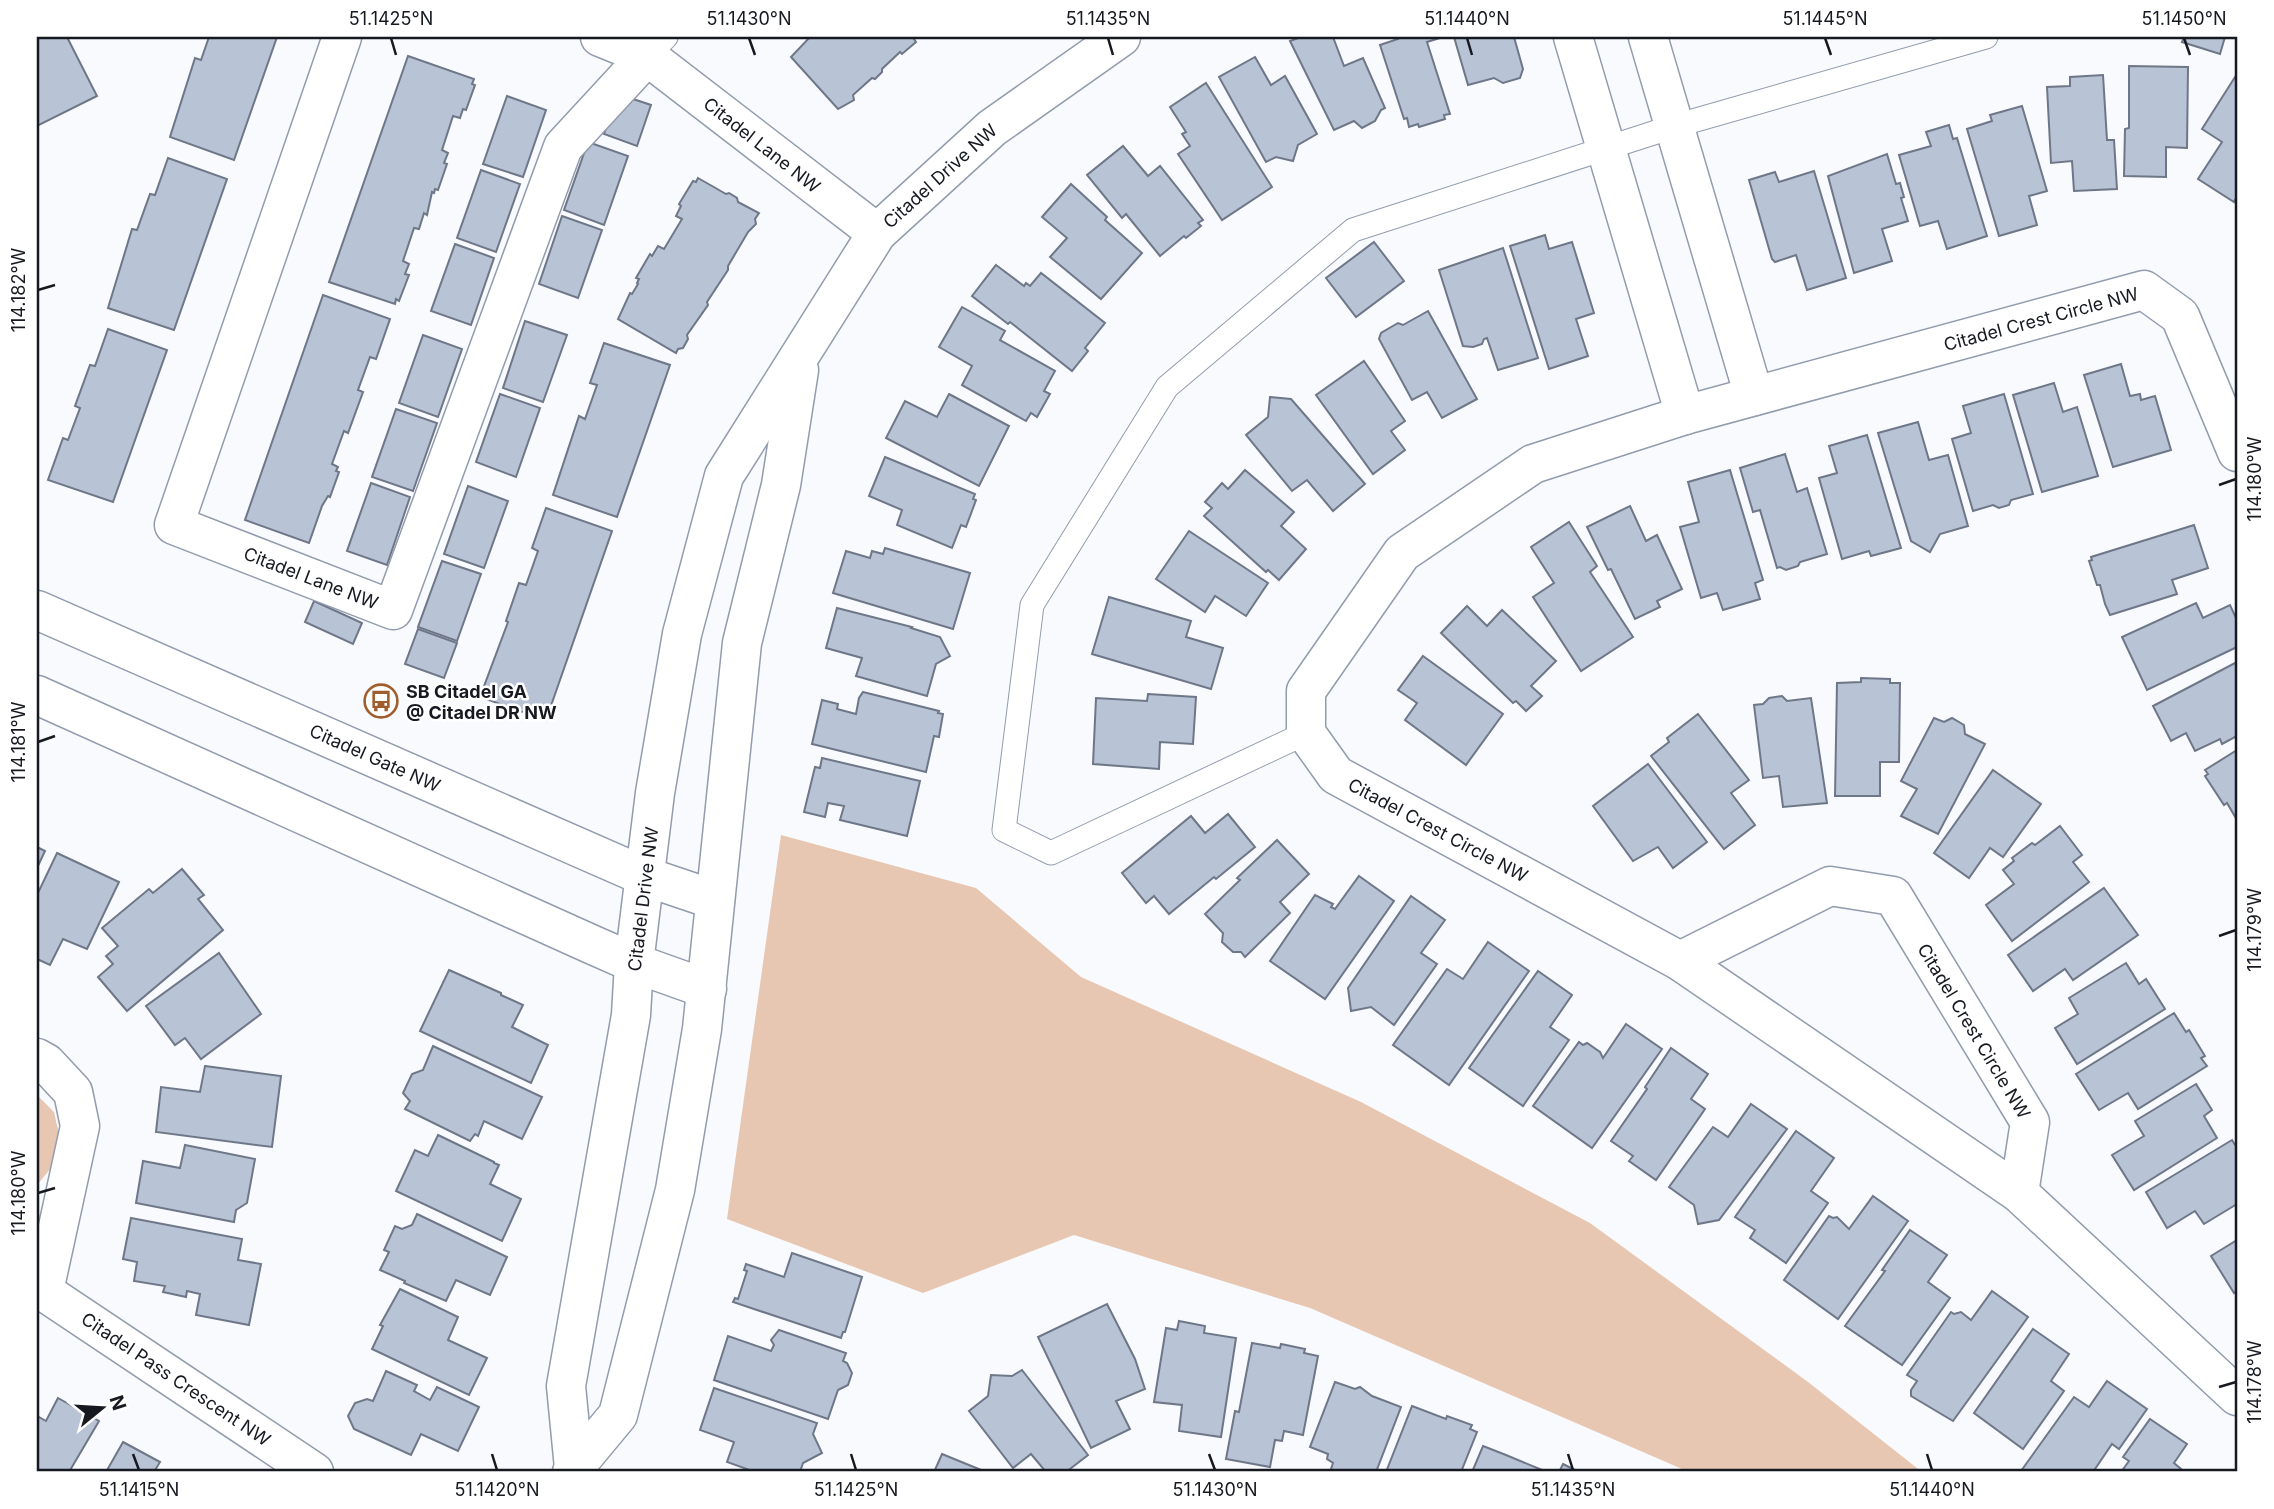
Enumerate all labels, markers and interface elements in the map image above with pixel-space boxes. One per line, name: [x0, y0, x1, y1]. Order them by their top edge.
text: 51.1425°N: [349, 8, 433, 29]
text: 51.1430°N: [706, 8, 792, 29]
text: 51.1435°N: [1066, 8, 1150, 29]
text: 51.1440°N: [1424, 8, 1510, 29]
text: 51.1445°N: [1782, 8, 1868, 29]
text: 51.1450°N: [2142, 8, 2226, 29]
street label: Citadel Lane NW: [699, 93, 825, 197]
street label: Citadel Drive NW: [879, 119, 1001, 233]
text: 114.182°W: [8, 247, 29, 332]
street label: Citadel Crest Circle NW: [1941, 283, 2141, 355]
text: 114.180°W: [2244, 436, 2265, 522]
street label: Citadel Lane NW: [241, 543, 381, 613]
place label: SB Citadel GA @ Citadel DR NW: [406, 681, 557, 723]
bus stop icon: SB Citadel GA @ Citadel DR NW: [362, 682, 400, 720]
text: 114.181°W: [8, 701, 29, 783]
street label: Citadel Gate NW: [306, 720, 444, 796]
street label: Citadel Crest Circle NW: [1345, 774, 1532, 886]
street label: Citadel Drive NW: [624, 825, 662, 973]
text: 114.179°W: [2244, 888, 2265, 972]
street label: Citadel Crest Circle NW: [1913, 940, 2035, 1123]
text: 114.180°W: [8, 1150, 29, 1236]
street label: Citadel Pass Crescent NW: [77, 1308, 275, 1450]
text: 114.178°W: [2244, 1340, 2265, 1424]
north arrow: [66, 1372, 136, 1442]
text: 51.1415°N: [99, 1479, 179, 1500]
text: 51.1420°N: [455, 1479, 539, 1500]
text: 51.1425°N: [814, 1479, 898, 1500]
text: 51.1430°N: [1172, 1479, 1258, 1500]
text: 51.1435°N: [1531, 1479, 1615, 1500]
text: 51.1440°N: [1889, 1479, 1975, 1500]

